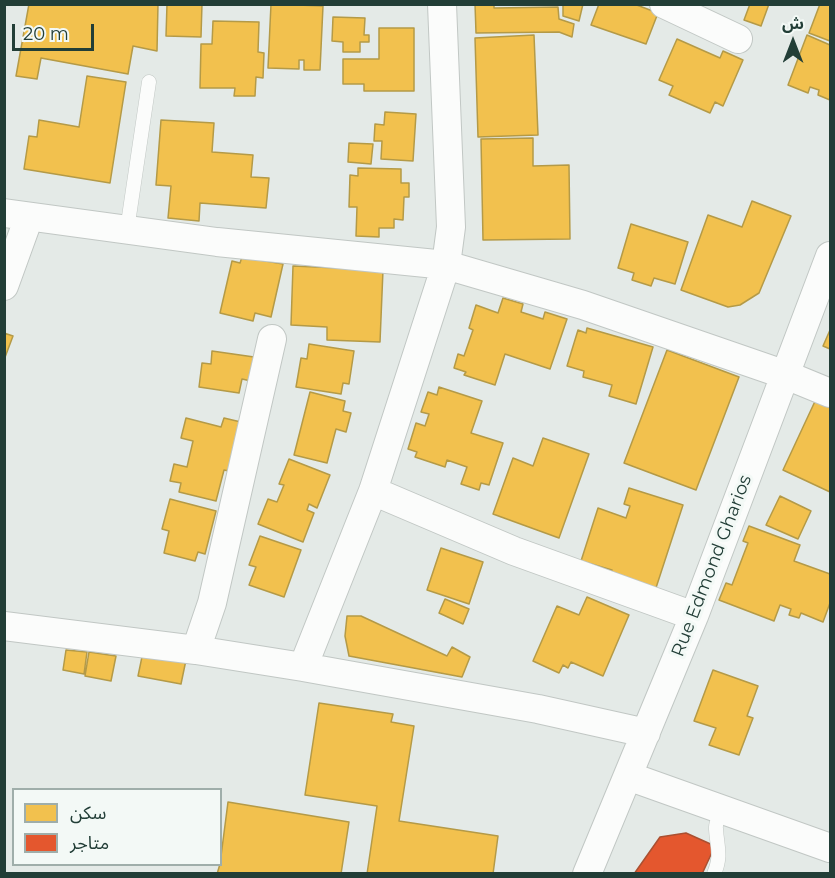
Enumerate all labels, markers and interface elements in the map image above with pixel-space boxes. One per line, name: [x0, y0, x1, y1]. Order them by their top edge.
scale bar: [15, 12, 98, 50]
north arrow: [763, 12, 823, 72]
text: ش: [782, 14, 804, 33]
text: 20 m: [23, 23, 69, 45]
street label: Rue Edmond Gharios: [667, 472, 757, 660]
legend: [12, 788, 222, 866]
text: سكن: [70, 802, 106, 824]
text: متاجر: [70, 832, 109, 854]

